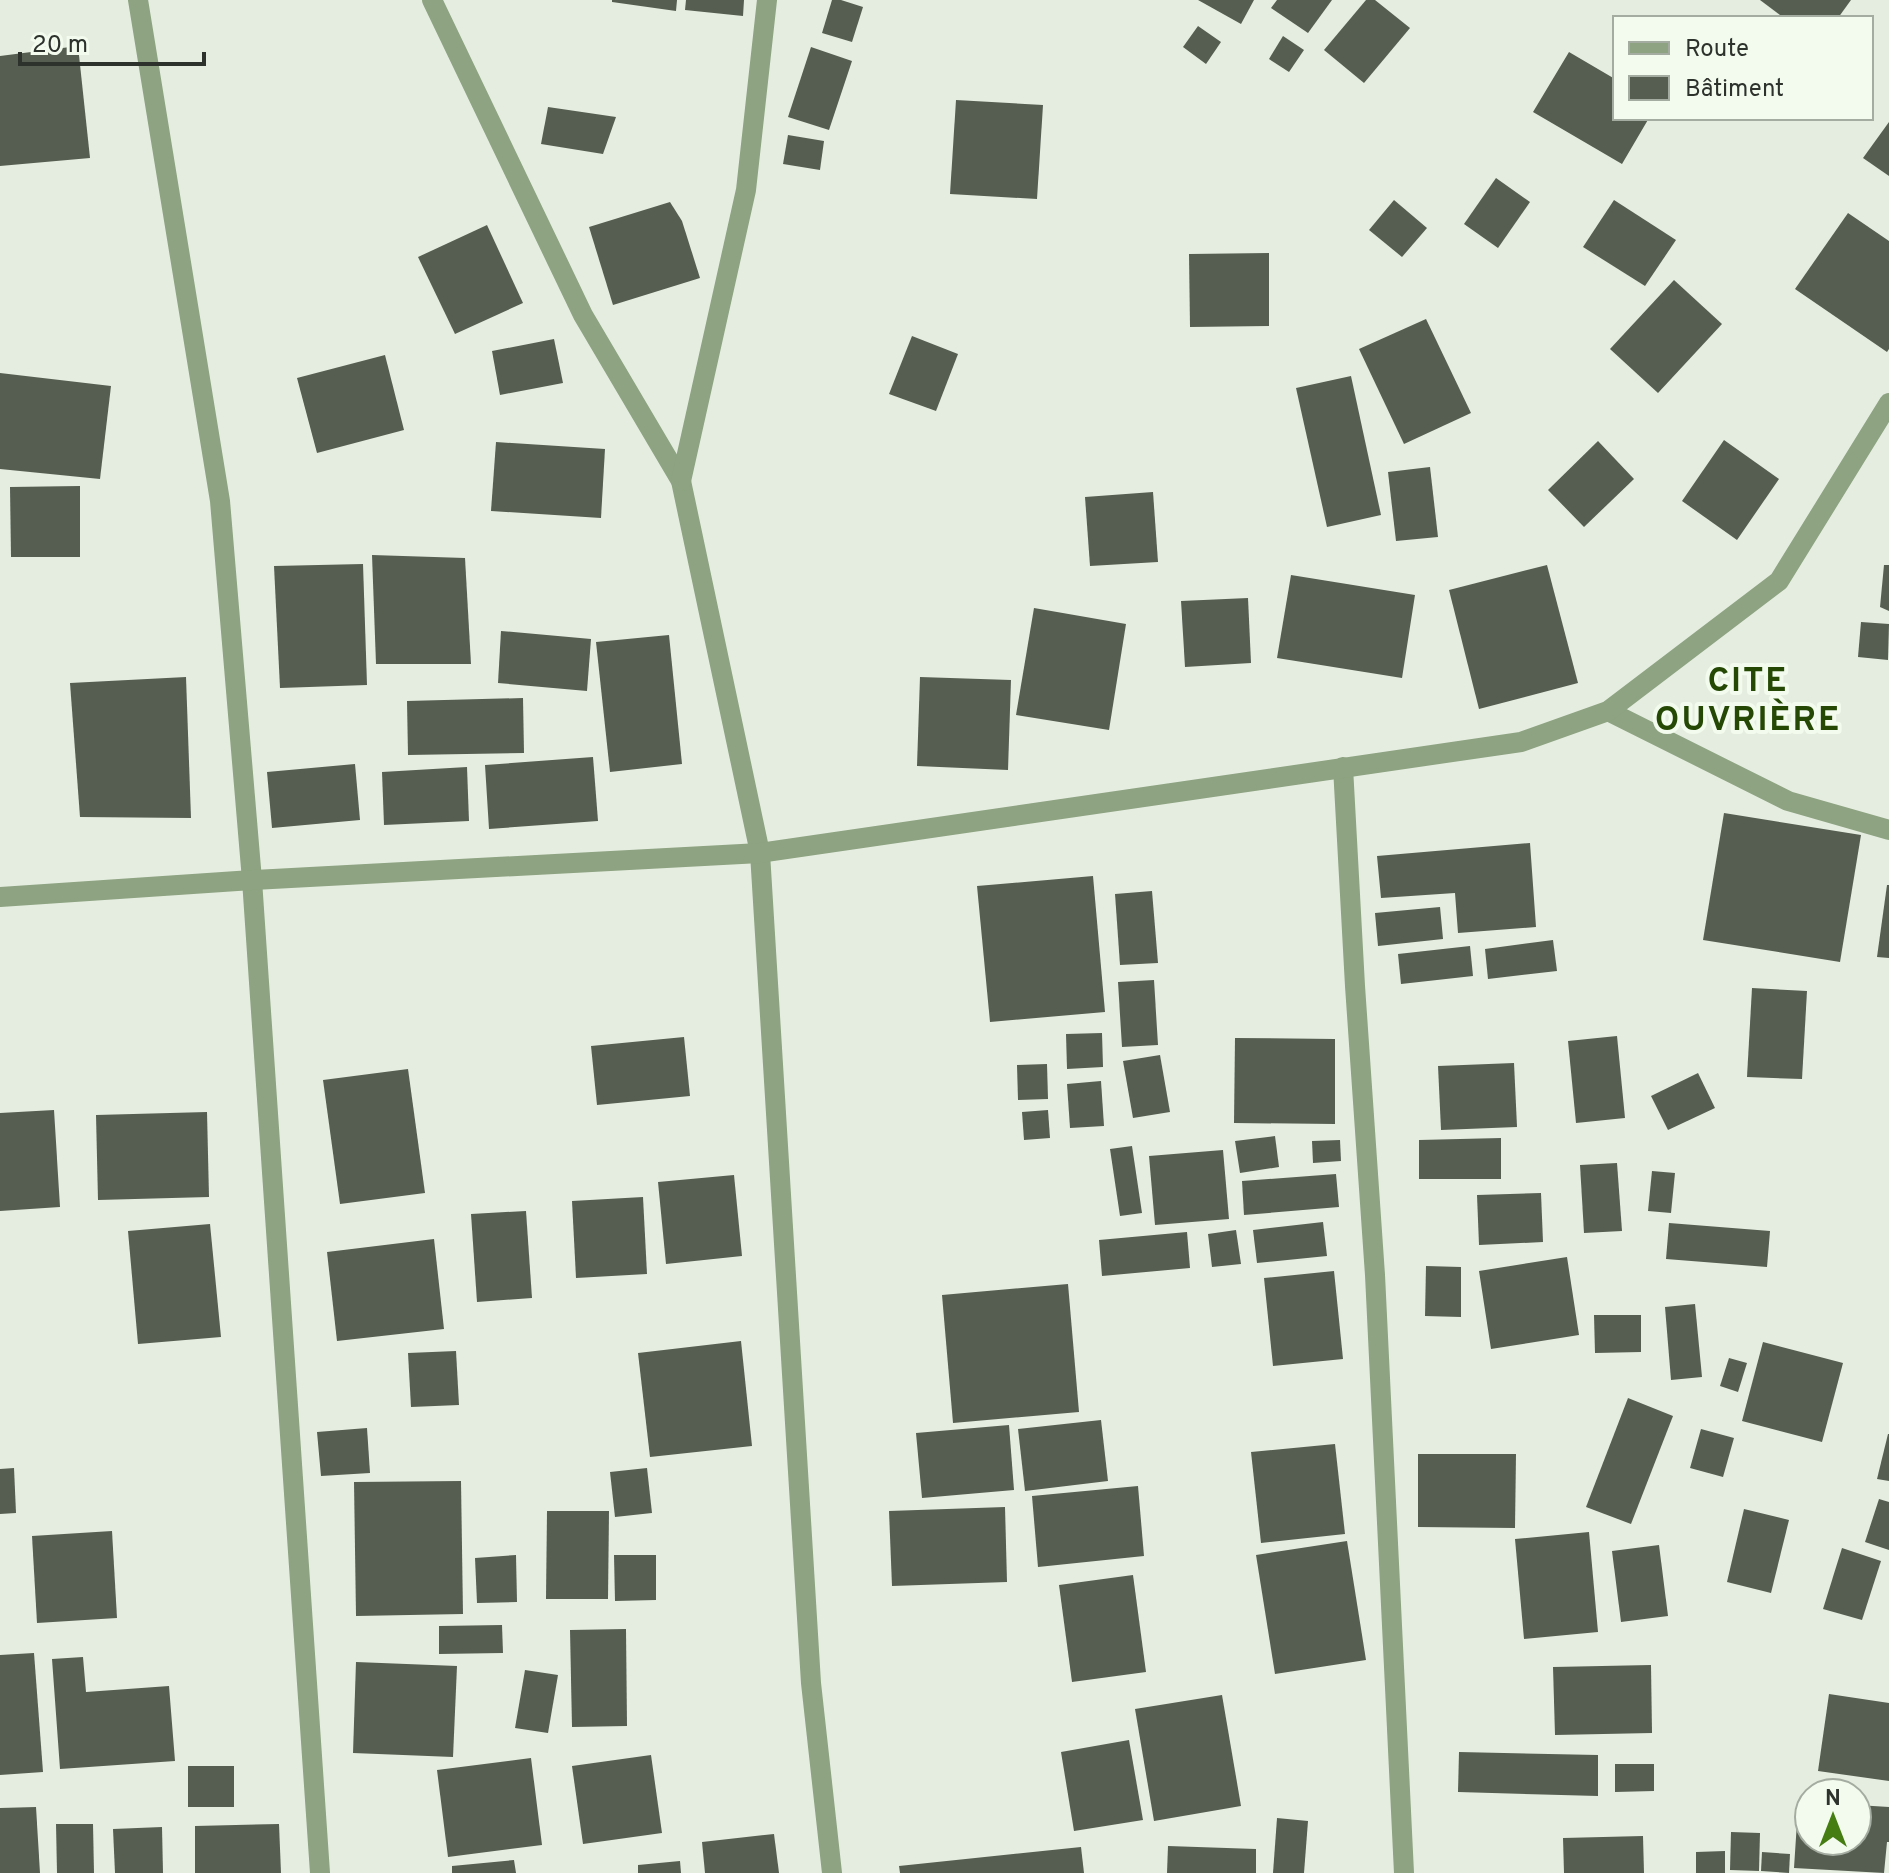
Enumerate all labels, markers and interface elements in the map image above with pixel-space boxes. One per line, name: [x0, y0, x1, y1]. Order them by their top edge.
scale bar: [20, 16, 204, 66]
legend: [1613, 16, 1873, 120]
text: 20 m: [32, 31, 88, 61]
text: Route: [1685, 35, 1749, 65]
text: Bâtiment: [1685, 75, 1784, 105]
district label: CITE OUVRIÈRE: [1655, 661, 1841, 743]
north arrow: [1793, 1777, 1873, 1857]
text: N: [1825, 1786, 1841, 1813]

